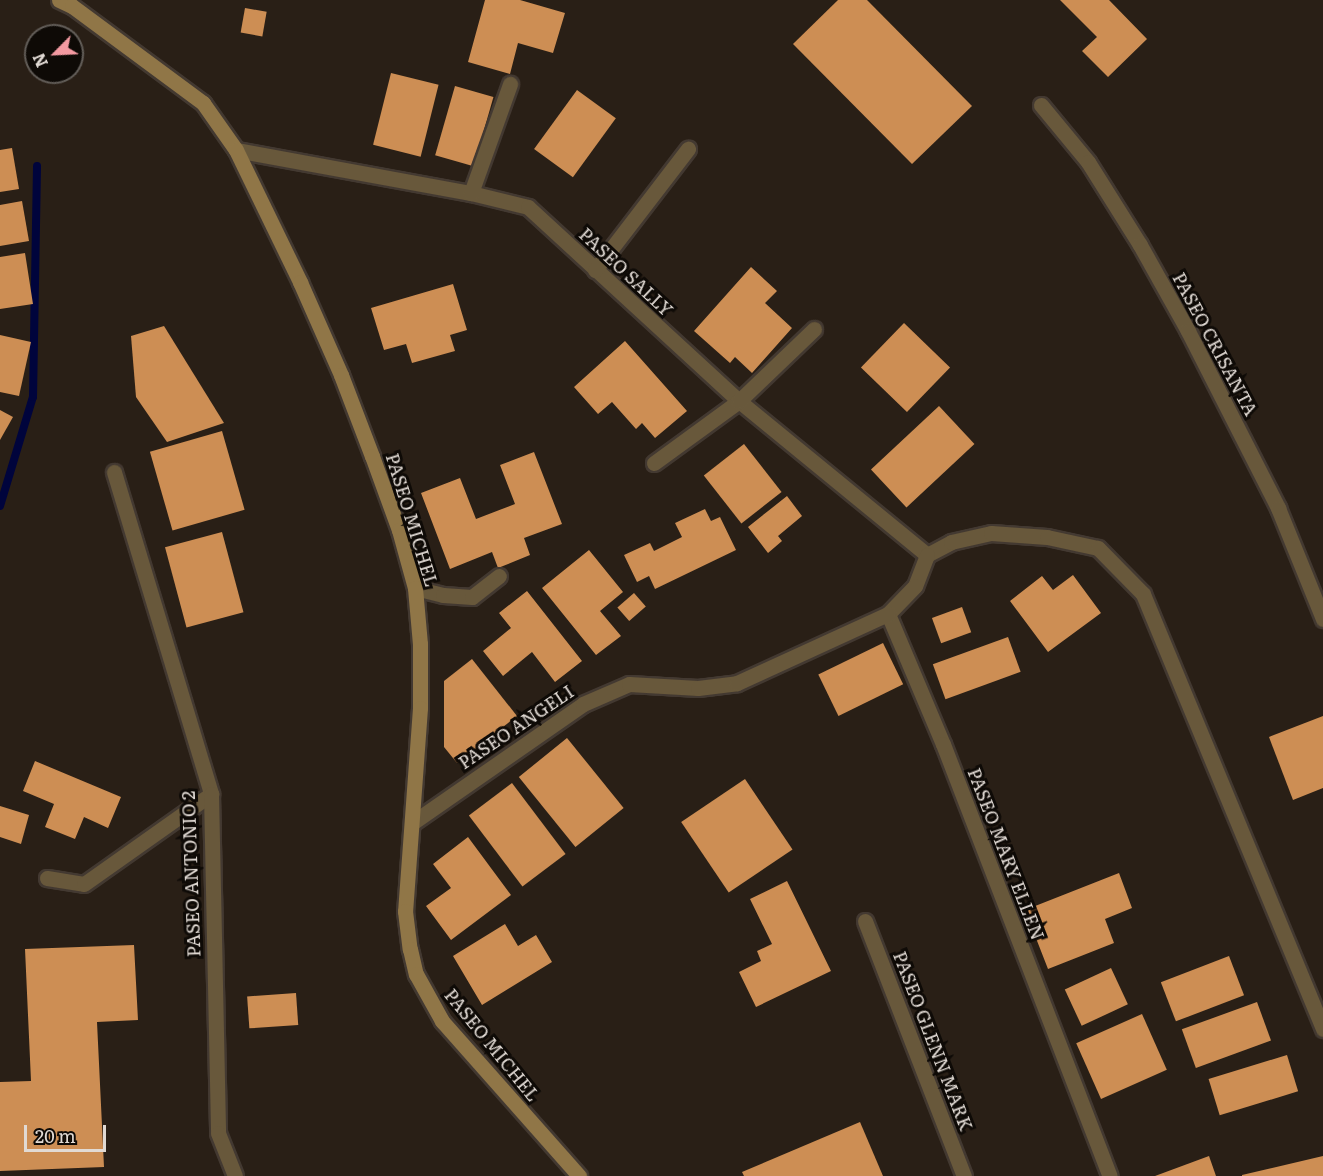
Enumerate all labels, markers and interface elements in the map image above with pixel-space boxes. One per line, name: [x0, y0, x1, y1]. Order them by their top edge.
north arrow: [24, 24, 84, 84]
text: N: [26, 49, 53, 72]
street label: PASEO SALLY: [575, 223, 677, 321]
street label: PASEO CRISANTA: [1168, 269, 1262, 419]
street label: PASEO MICHEL: [381, 451, 443, 589]
street label: PASEO ANGELI: [454, 680, 578, 774]
street label: PASEO MARY ELLEN: [963, 765, 1049, 943]
street label: PASEO ANTONIO 2: [177, 791, 205, 957]
street label: PASEO GLENN MARK: [889, 948, 977, 1134]
street label: PASEO MICHEL: [440, 984, 544, 1106]
scale bar: [27, 1113, 110, 1151]
text: 20 m: [35, 1122, 76, 1149]

